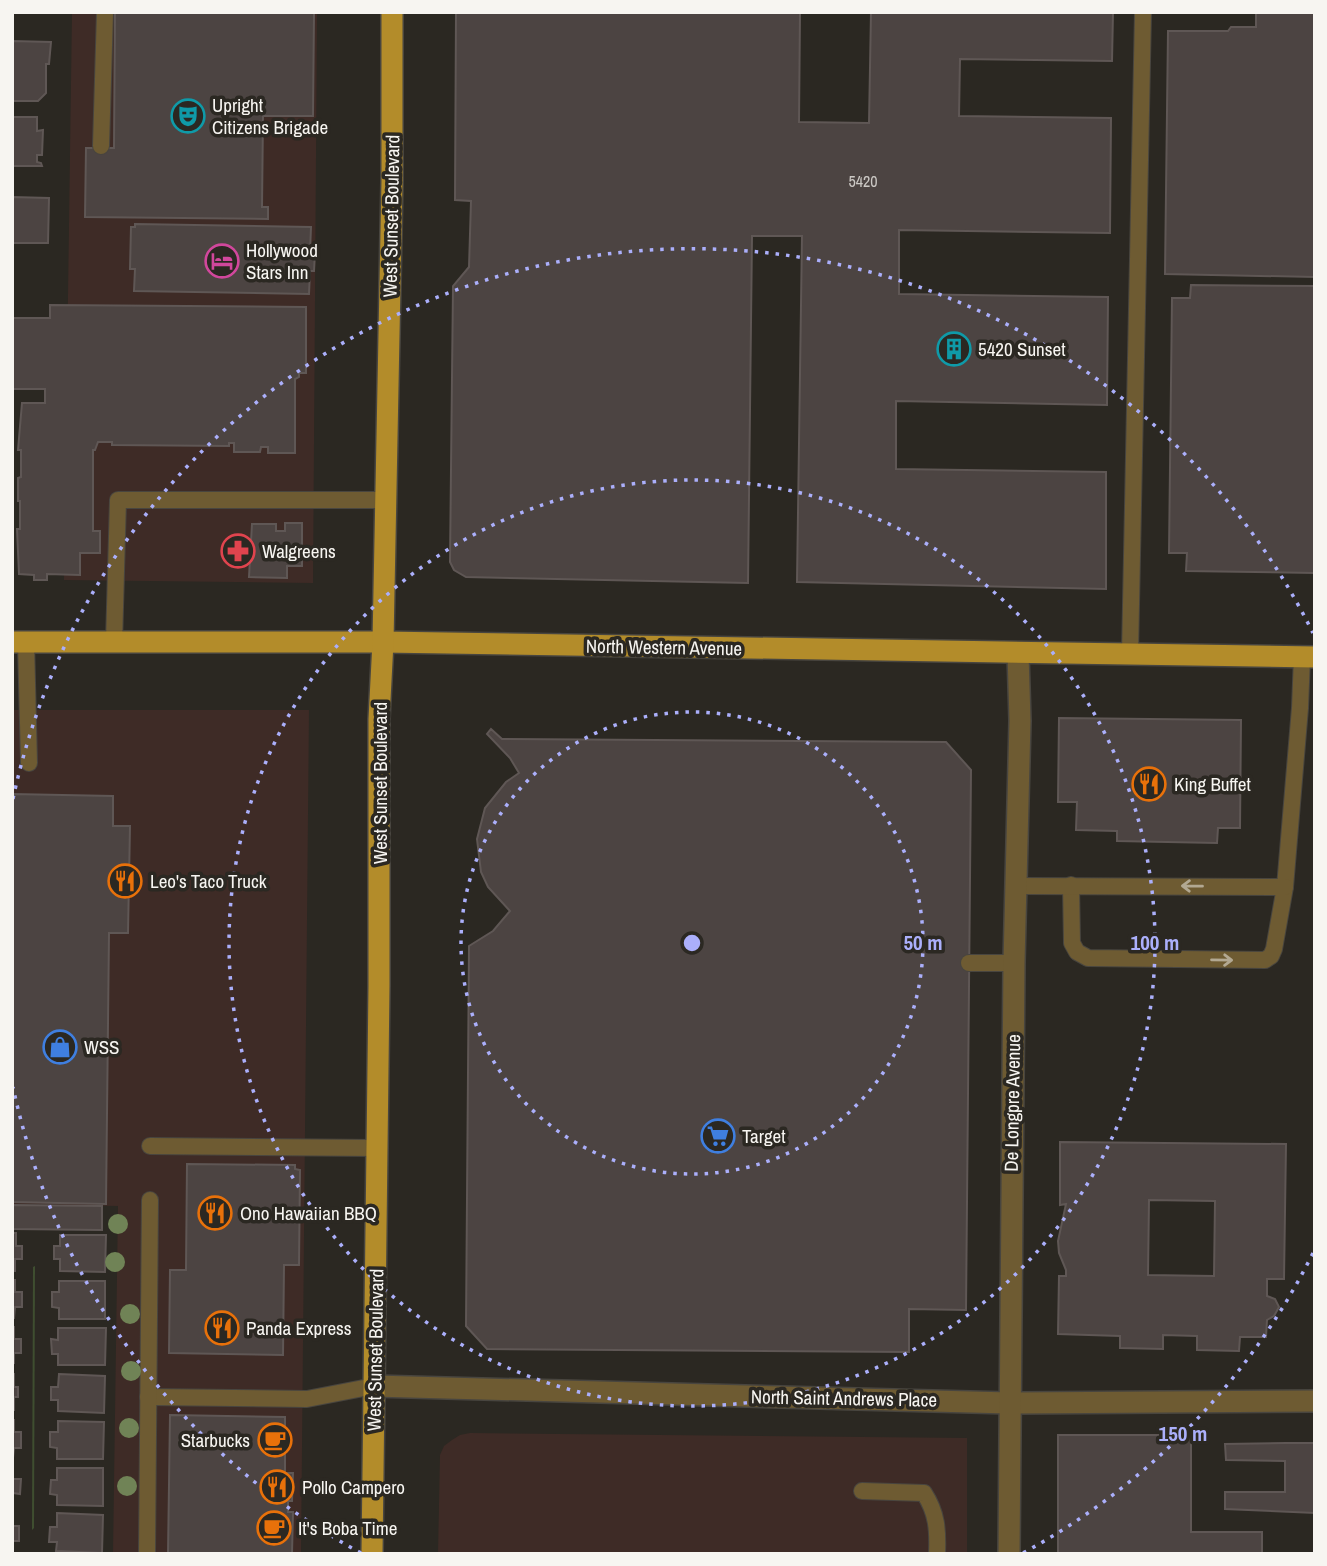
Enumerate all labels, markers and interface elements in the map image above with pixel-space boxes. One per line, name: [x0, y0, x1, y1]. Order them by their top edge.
place label: Upright Citizens Brigade: [212, 92, 328, 140]
theatre icon: Upright Citizens Brigade: [169, 97, 207, 135]
street label: West Sunset Boulevard: [377, 135, 405, 297]
house number: 5420: [848, 170, 878, 192]
place label: Hollywood Stars Inn: [246, 237, 318, 285]
hotel icon: Hollywood Stars Inn: [203, 242, 241, 280]
building icon: 5420 Sunset: [935, 330, 973, 368]
place label: 5420 Sunset: [978, 336, 1066, 362]
pharmacy icon: Walgreens: [219, 532, 257, 570]
place label: Walgreens: [262, 538, 336, 564]
street label: North Western Avenue: [586, 633, 742, 661]
street label: West Sunset Boulevard: [367, 702, 393, 864]
restaurant icon: King Buffet: [1130, 765, 1168, 803]
place label: King Buffet: [1174, 771, 1252, 797]
restaurant icon: Leo's Taco Truck: [106, 862, 144, 900]
place label: Leo's Taco Truck: [150, 868, 267, 894]
one-way arrow: [1181, 880, 1204, 893]
text: 50 m: [903, 928, 943, 957]
text: 100 m: [1131, 928, 1179, 957]
centre of rings: [680, 931, 704, 955]
one-way arrow: [1211, 953, 1234, 966]
shop icon: WSS: [41, 1028, 79, 1066]
place label: WSS: [84, 1034, 120, 1060]
street label: De Longpre Avenue: [998, 1034, 1026, 1172]
supermarket icon: Target: [699, 1117, 737, 1155]
place label: Target: [742, 1123, 786, 1149]
restaurant icon: Ono Hawaiian BBQ: [196, 1194, 234, 1232]
place label: Ono Hawaiian BBQ: [240, 1200, 377, 1226]
street label: West Sunset Boulevard: [361, 1269, 389, 1431]
restaurant icon: Panda Express: [203, 1309, 241, 1347]
place label: Panda Express: [246, 1315, 352, 1341]
street label: North Saint Andrews Place: [751, 1383, 937, 1413]
text: 150 m: [1159, 1419, 1207, 1448]
cafe icon: Starbucks: [256, 1421, 294, 1459]
place label: Starbucks: [181, 1427, 250, 1453]
restaurant icon: Pollo Campero: [258, 1468, 296, 1506]
place label: Pollo Campero: [302, 1474, 405, 1500]
cafe icon: It's Boba Time: [255, 1509, 293, 1547]
place label: It's Boba Time: [298, 1515, 397, 1541]

